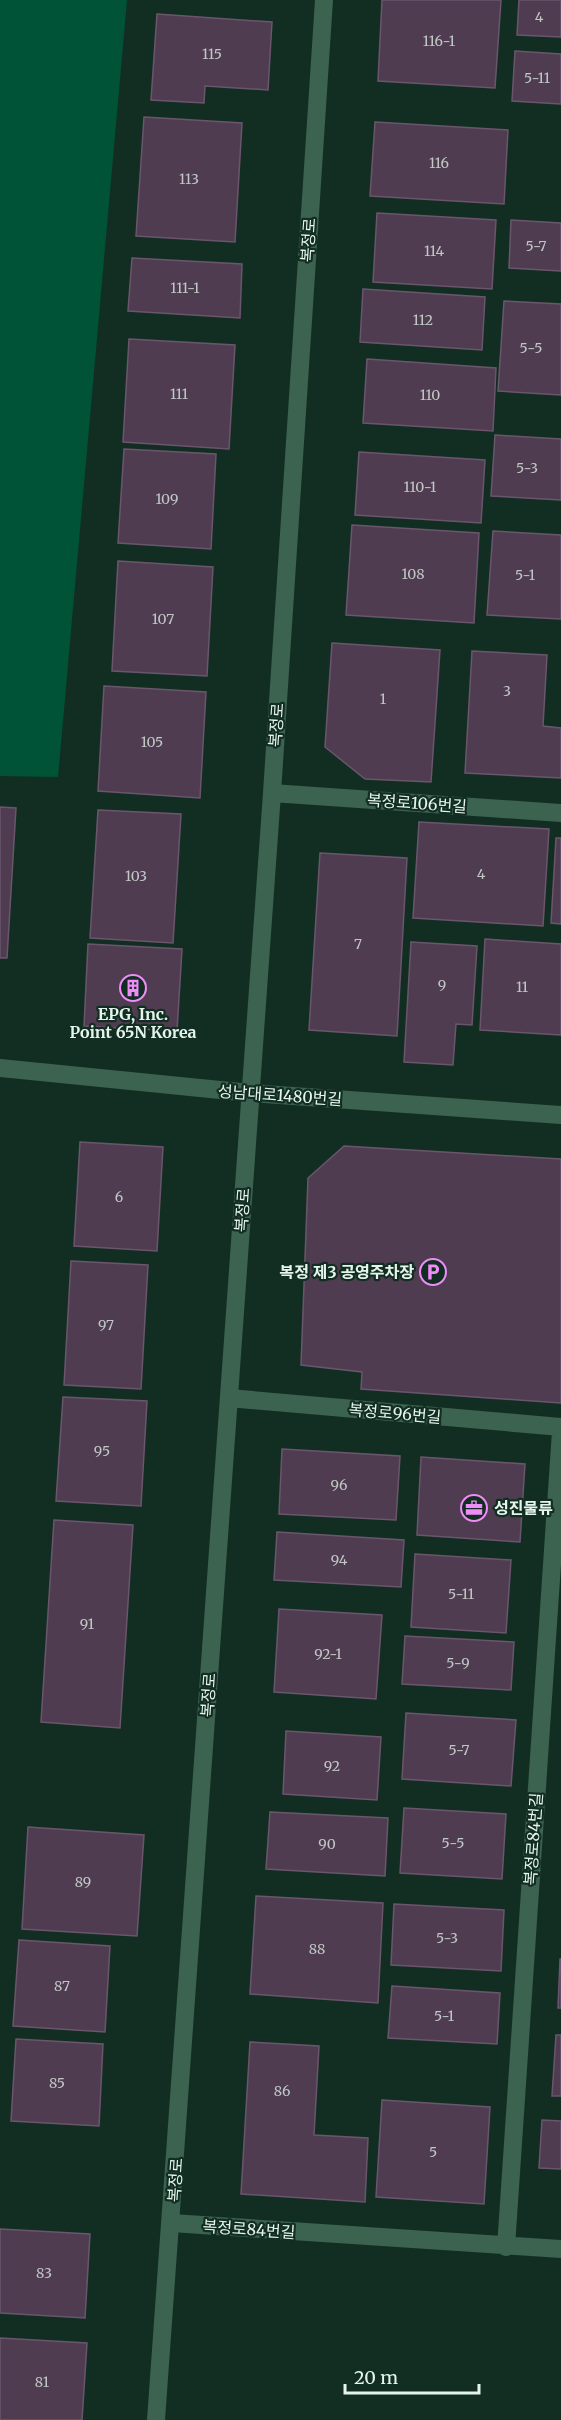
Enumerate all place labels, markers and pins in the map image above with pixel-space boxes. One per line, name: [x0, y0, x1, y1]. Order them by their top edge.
building icon: EPG, Inc. Point 65N Korea: [118, 973, 148, 1003]
place label: EPG, Inc. Point 65N Korea: [70, 1004, 197, 1042]
parking icon: 복정 제3 공영주차장: [418, 1257, 448, 1287]
place label: 복정 제3 공영주차장: [279, 1262, 414, 1282]
office icon: 성진물류: [459, 1493, 489, 1523]
place label: 성진물류: [494, 1498, 553, 1518]

